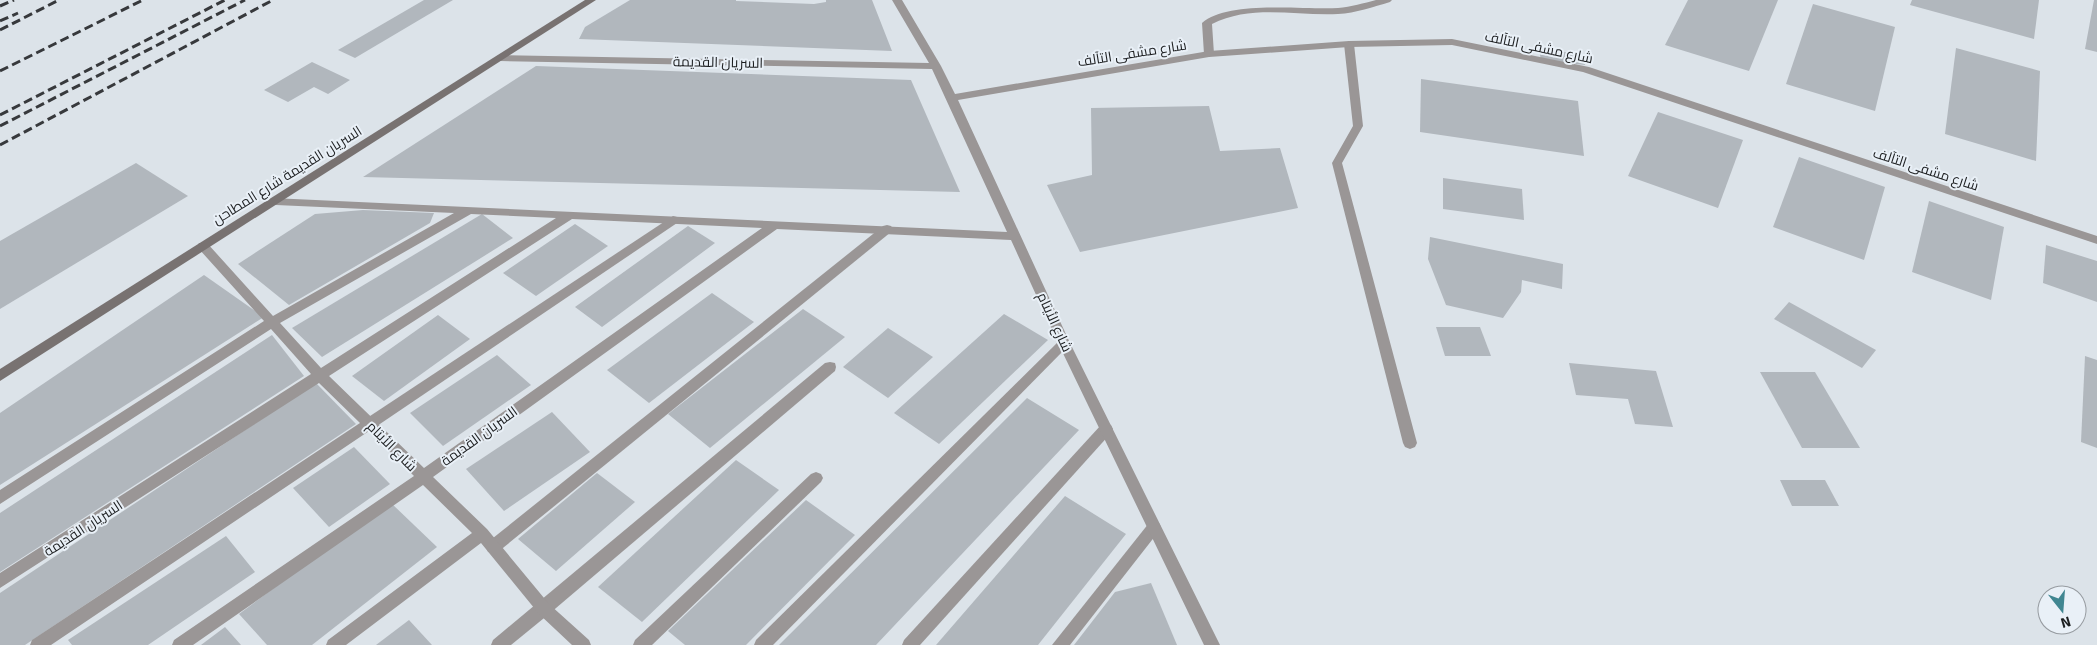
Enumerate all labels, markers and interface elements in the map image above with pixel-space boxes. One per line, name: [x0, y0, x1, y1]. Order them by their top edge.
street label: شارع مشفى التآلف: [1483, 28, 1595, 67]
street label: شارع مشفى التآلف: [1076, 36, 1188, 71]
street label: السريان القديمة: [673, 53, 763, 72]
street label: السريان القديمة شارع المطاحن: [209, 122, 365, 228]
street label: شارع مشفى التآلف: [1871, 144, 1981, 195]
street label: شارع الأيتام: [1032, 290, 1076, 355]
street label: السريان القديمة: [438, 403, 521, 470]
street label: شارع الأيتام: [362, 418, 420, 476]
street label: السريان القديمة: [41, 497, 126, 560]
north arrow: [2037, 585, 2087, 635]
text: N: [2059, 612, 2073, 632]

